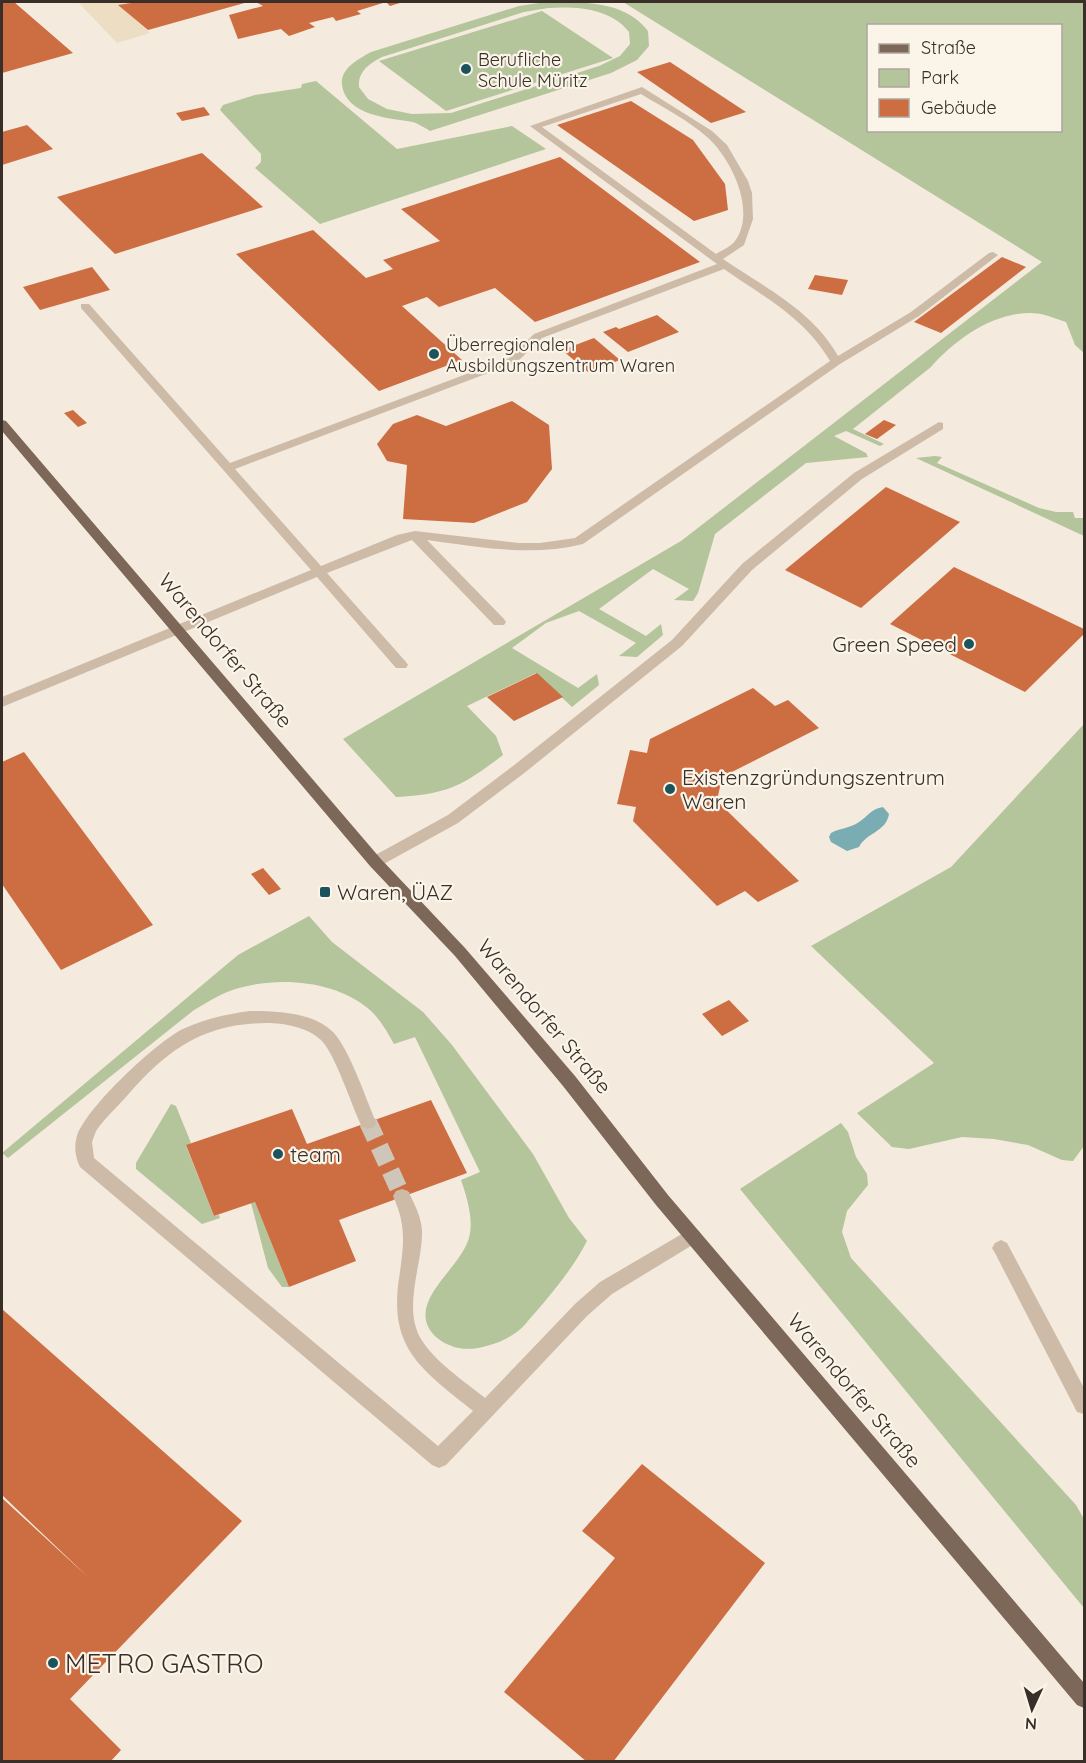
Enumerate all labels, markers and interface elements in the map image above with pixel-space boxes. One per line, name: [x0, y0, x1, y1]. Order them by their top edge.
legend: [867, 24, 1062, 132]
text: Straße: [921, 36, 976, 59]
place label: Berufliche Schule Müritz: [478, 48, 588, 92]
marker: Berufliche Schule Müritz: [459, 62, 473, 76]
text: Park: [921, 66, 959, 89]
text: Gebäude: [921, 96, 997, 119]
place label: Überregionalen Ausbildungszentrum Waren: [446, 333, 675, 377]
marker: Überregionalen Ausbildungszentrum Waren: [427, 347, 441, 361]
street label: Warendorfer Straße: [154, 567, 298, 733]
place label: Green Speed: [832, 631, 957, 657]
marker: Green Speed: [962, 637, 976, 651]
place label: Existenzgründungszentrum Waren: [682, 764, 945, 814]
marker: Existenzgründungszentrum Waren: [663, 782, 677, 796]
place label: Waren, ÜAZ: [337, 879, 453, 905]
marker: Waren, ÜAZ: [318, 885, 332, 899]
street label: Warendorfer Straße: [473, 933, 617, 1099]
place label: team: [290, 1141, 341, 1167]
marker: team: [271, 1147, 285, 1161]
street label: Warendorfer Straße: [783, 1307, 927, 1473]
place label: METRO GASTRO: [65, 1647, 263, 1680]
marker: METRO GASTRO: [46, 1656, 60, 1670]
north arrow: [1002, 1679, 1062, 1739]
text: N: [1024, 1714, 1038, 1734]

